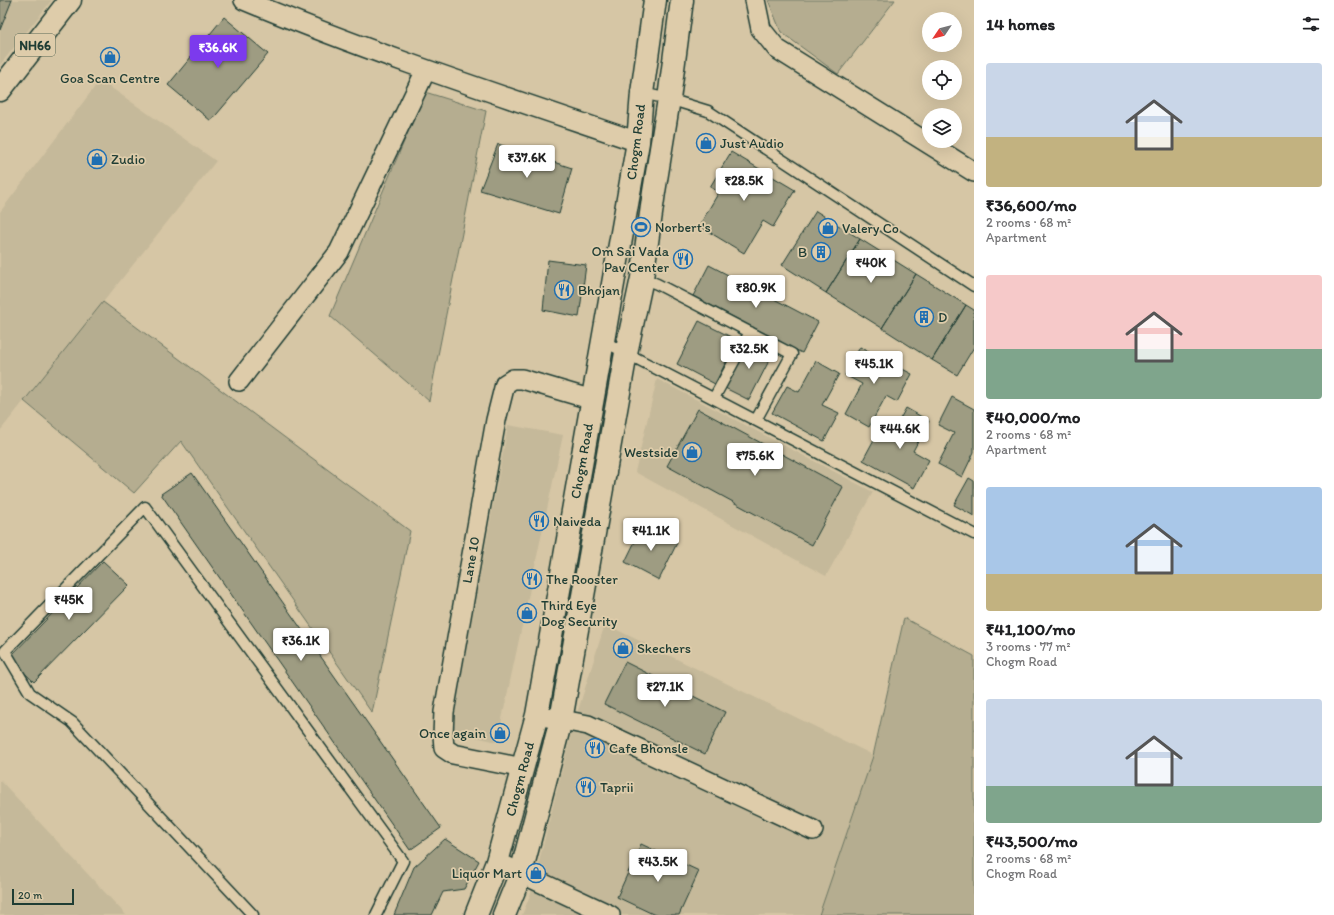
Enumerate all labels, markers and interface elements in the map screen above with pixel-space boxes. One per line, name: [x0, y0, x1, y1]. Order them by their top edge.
north arrow: [922, 12, 962, 52]
map controls: [922, 12, 962, 148]
icon: filters: [1300, 13, 1322, 35]
text: 14 homes: [986, 14, 1055, 34]
road number: NH66: [15, 34, 55, 56]
pin: ₹36.6K: [185, 35, 251, 69]
text: ₹36.6K: [199, 40, 237, 55]
shop icon: Goa Scan Centre: [99, 46, 121, 68]
button: locate: [922, 60, 962, 100]
place label: Goa Scan Centre: [60, 70, 160, 87]
icon: home: [1118, 89, 1190, 161]
street label: Chogm Road: [623, 103, 649, 181]
button: layers: [922, 108, 962, 148]
shop icon: Just Audio: [695, 132, 717, 154]
place label: Just Audio: [720, 135, 784, 152]
pin: ₹37.6K: [494, 145, 560, 179]
shop icon: Zudio: [86, 148, 108, 170]
text: ₹37.6K: [508, 150, 546, 165]
place label: Zudio: [111, 151, 145, 168]
pin: ₹28.5K: [711, 168, 777, 202]
text: ₹28.5K: [725, 173, 763, 188]
text: ₹36,600/mo: [986, 195, 1077, 215]
text: 2 rooms · 68 m²: [986, 215, 1071, 230]
sports icon: Norbert's: [630, 216, 652, 238]
shop icon: Valery Co: [817, 217, 839, 239]
place label: Norbert's: [655, 219, 711, 236]
place label: Valery Co: [842, 220, 899, 237]
text: Apartment: [986, 230, 1047, 245]
building icon: B: [810, 241, 832, 263]
place label: Om Sai Vada Pav Center: [591, 243, 670, 276]
place label: B: [798, 244, 807, 261]
restaurant icon: Om Sai Vada Pav Center: [672, 248, 694, 270]
pin: ₹40K: [847, 250, 895, 284]
text: ₹40K: [856, 255, 886, 270]
pin: ₹80.9K: [723, 275, 789, 309]
restaurant icon: Bhojan: [553, 279, 575, 301]
text: ₹80.9K: [736, 280, 776, 295]
place label: Bhojan: [578, 282, 620, 299]
icon: home: [1118, 301, 1190, 373]
building icon: D: [913, 306, 935, 328]
place label: D: [938, 309, 947, 326]
pin: ₹32.5K: [716, 336, 782, 370]
text: ₹32.5K: [730, 341, 768, 356]
pin: ₹45.1K: [841, 351, 907, 385]
text: ₹45.1K: [855, 356, 893, 371]
text: ₹40,000/mo: [986, 407, 1081, 427]
pin: ₹44.6K: [867, 416, 933, 450]
text: ₹44.6K: [880, 421, 920, 436]
street label: Chogm Road: [567, 422, 597, 500]
text: 2 rooms · 68 m²: [986, 427, 1071, 442]
shop icon: Westside: [681, 441, 703, 463]
text: Apartment: [986, 442, 1047, 457]
pin: ₹75.6K: [722, 443, 788, 477]
place label: Westside: [624, 444, 678, 461]
text: ₹75.6K: [736, 448, 774, 463]
restaurant icon: Naiveda: [528, 510, 550, 532]
place label: Naiveda: [553, 513, 602, 530]
icon: home: [1118, 513, 1190, 585]
pin: ₹41.1K: [618, 518, 684, 552]
text: ₹41.1K: [632, 523, 670, 538]
street label: Lane 10: [459, 535, 483, 585]
restaurant icon: The Rooster: [521, 568, 543, 590]
place label: The Rooster: [546, 571, 618, 588]
pin: ₹45K: [45, 587, 93, 621]
text: ₹45K: [54, 592, 84, 607]
place label: Third Eye Dog Security: [541, 597, 618, 630]
shop icon: Third Eye Dog Security: [516, 602, 538, 624]
text: ₹41,100/mo: [986, 619, 1075, 639]
pin: ₹36.1K: [268, 628, 334, 662]
text: ₹36.1K: [282, 633, 320, 648]
shop icon: Skechers: [612, 637, 634, 659]
text: 3 rooms · 77 m²: [986, 639, 1071, 654]
place label: Skechers: [637, 640, 691, 657]
text: Chogm Road: [986, 654, 1057, 669]
pin: ₹27.1K: [632, 674, 698, 708]
text: ₹27.1K: [646, 679, 684, 694]
shop icon: Once again: [489, 722, 511, 744]
place label: Once again: [419, 725, 486, 742]
icon: home: [1118, 725, 1190, 797]
restaurant icon: Cafe Bhonsle: [584, 737, 606, 759]
street label: Chogm Road: [502, 740, 538, 818]
place label: Cafe Bhonsle: [609, 740, 689, 757]
restaurant icon: Taprii: [575, 776, 597, 798]
place label: Taprii: [600, 779, 634, 796]
text: ₹43,500/mo: [986, 831, 1078, 851]
pin: ₹43.5K: [625, 849, 691, 883]
text: 2 rooms · 68 m²: [986, 851, 1071, 866]
text: ₹43.5K: [638, 854, 678, 869]
shop icon: Liquor Mart: [525, 862, 547, 884]
place label: Liquor Mart: [452, 865, 522, 882]
text: Chogm Road: [986, 866, 1057, 881]
scale bar: [12, 887, 74, 906]
text: 20 m: [18, 889, 42, 902]

